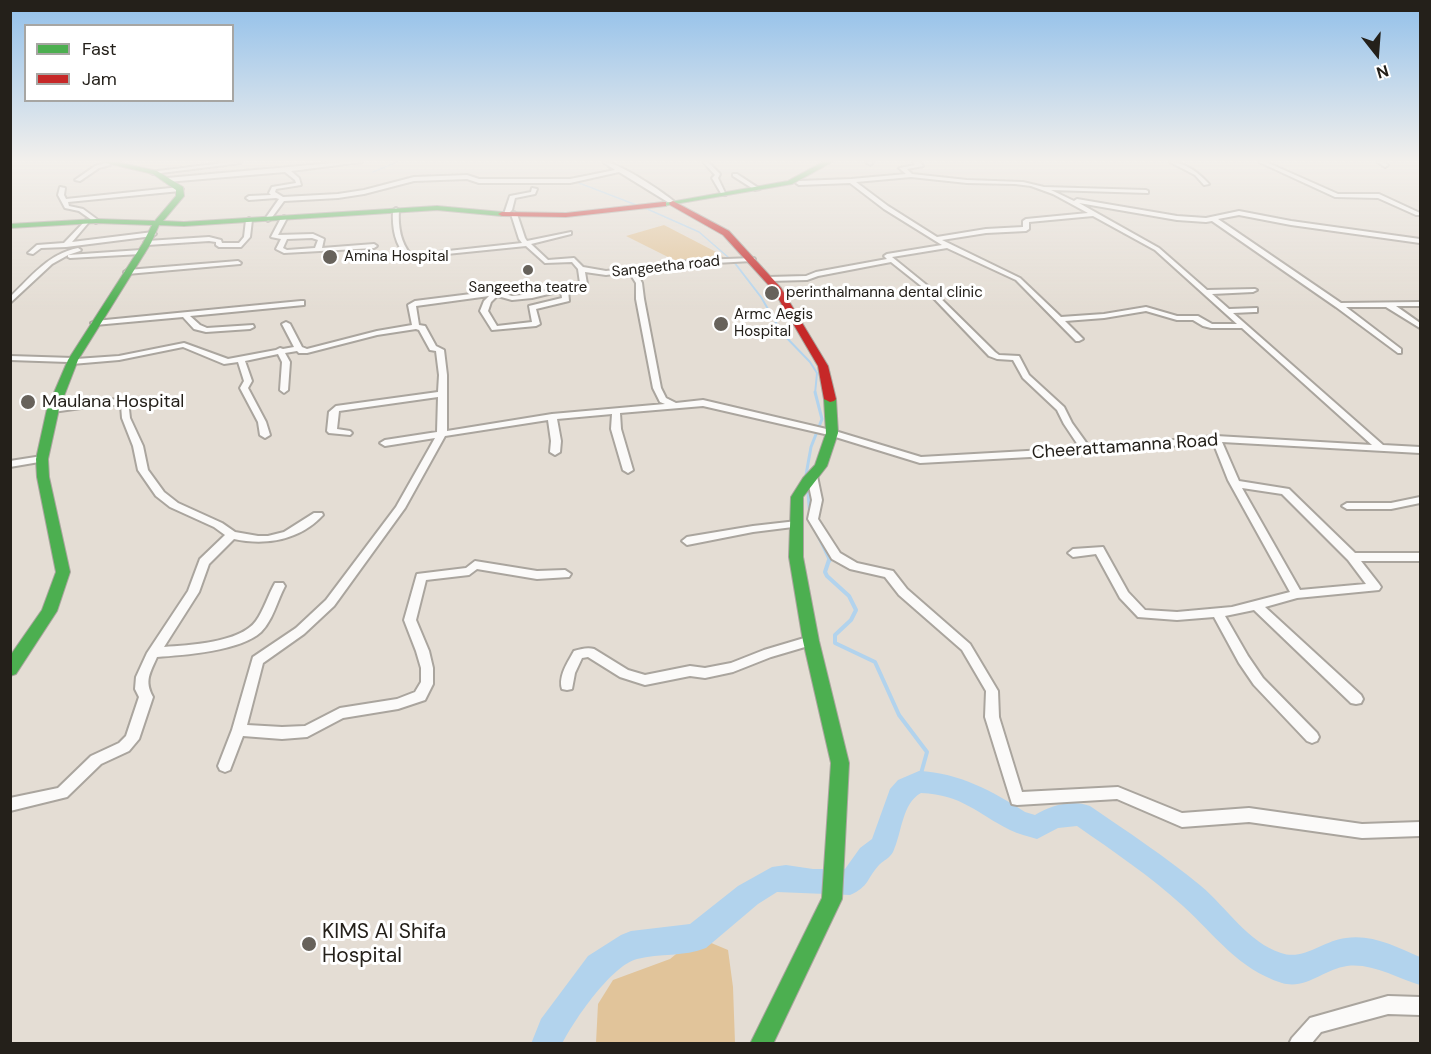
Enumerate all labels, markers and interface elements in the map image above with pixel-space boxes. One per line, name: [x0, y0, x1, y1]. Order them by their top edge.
legend: [24, 24, 234, 102]
north arrow: [1347, 24, 1407, 84]
text: Fast: [82, 37, 117, 61]
text: N: [1374, 60, 1391, 83]
text: Jam: [82, 67, 117, 91]
marker: Amina Hospital: [321, 248, 339, 266]
place label: Amina Hospital: [344, 248, 449, 266]
street label: Sangeetha road: [611, 252, 721, 282]
marker: Sangeetha teatre: [521, 263, 535, 277]
place label: Sangeetha teatre: [469, 279, 587, 297]
marker: perinthalmanna dental clinic: [763, 284, 781, 302]
place label: perinthalmanna dental clinic: [786, 284, 983, 302]
place label: Armc Aegis Hospital: [734, 306, 813, 341]
marker: Armc Aegis Hospital: [712, 315, 730, 333]
place label: Maulana Hospital: [42, 391, 184, 413]
marker: Maulana Hospital: [19, 393, 37, 411]
street label: Cheerattamanna Road: [1031, 430, 1219, 464]
place label: KIMS Al Shifa Hospital: [322, 919, 446, 969]
marker: KIMS Al Shifa Hospital: [300, 935, 318, 953]

